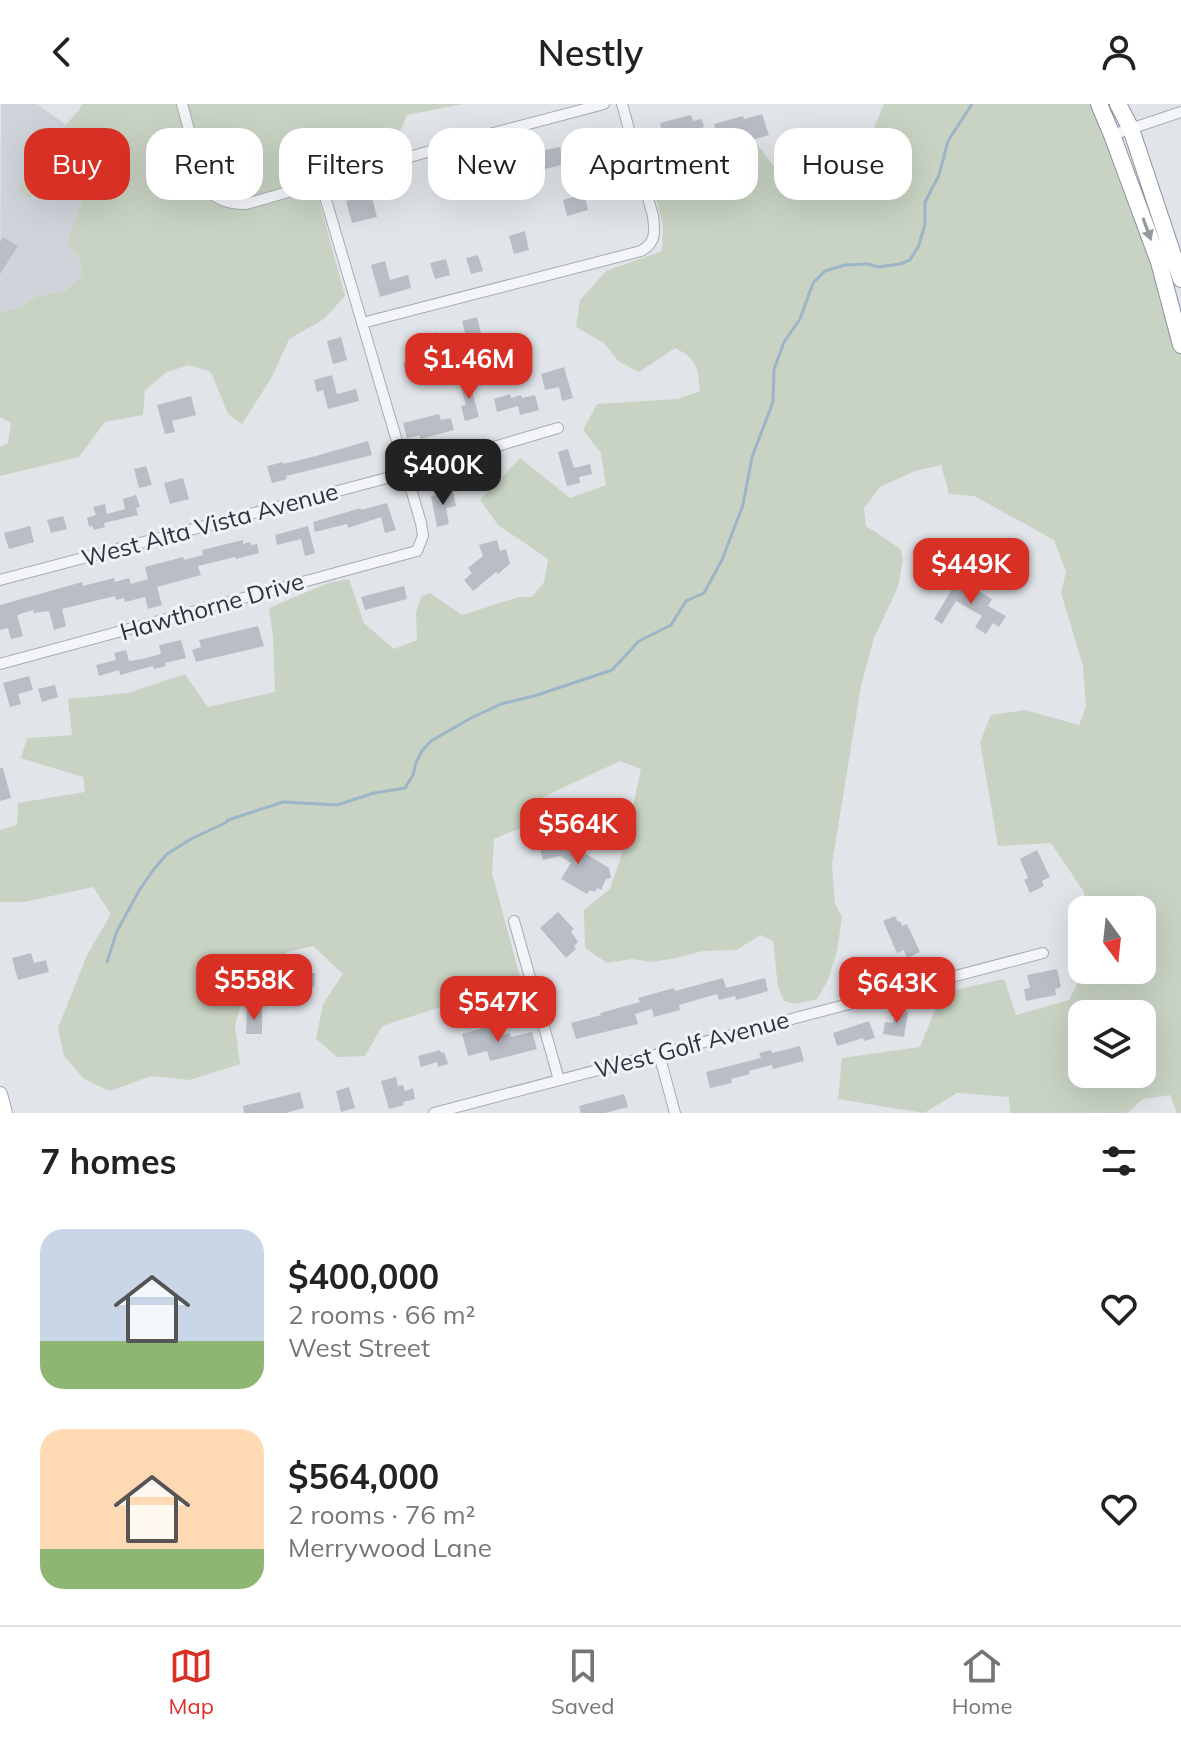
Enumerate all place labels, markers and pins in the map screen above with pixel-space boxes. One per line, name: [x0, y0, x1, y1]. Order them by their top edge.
pin: $1.46M: [404, 333, 534, 401]
pin: $400K: [387, 439, 499, 507]
pin: $449K: [915, 538, 1027, 606]
pin: $564K: [522, 798, 634, 866]
pin: $558K: [198, 954, 310, 1022]
pin: $643K: [841, 957, 953, 1025]
pin: $547K: [442, 976, 554, 1044]

